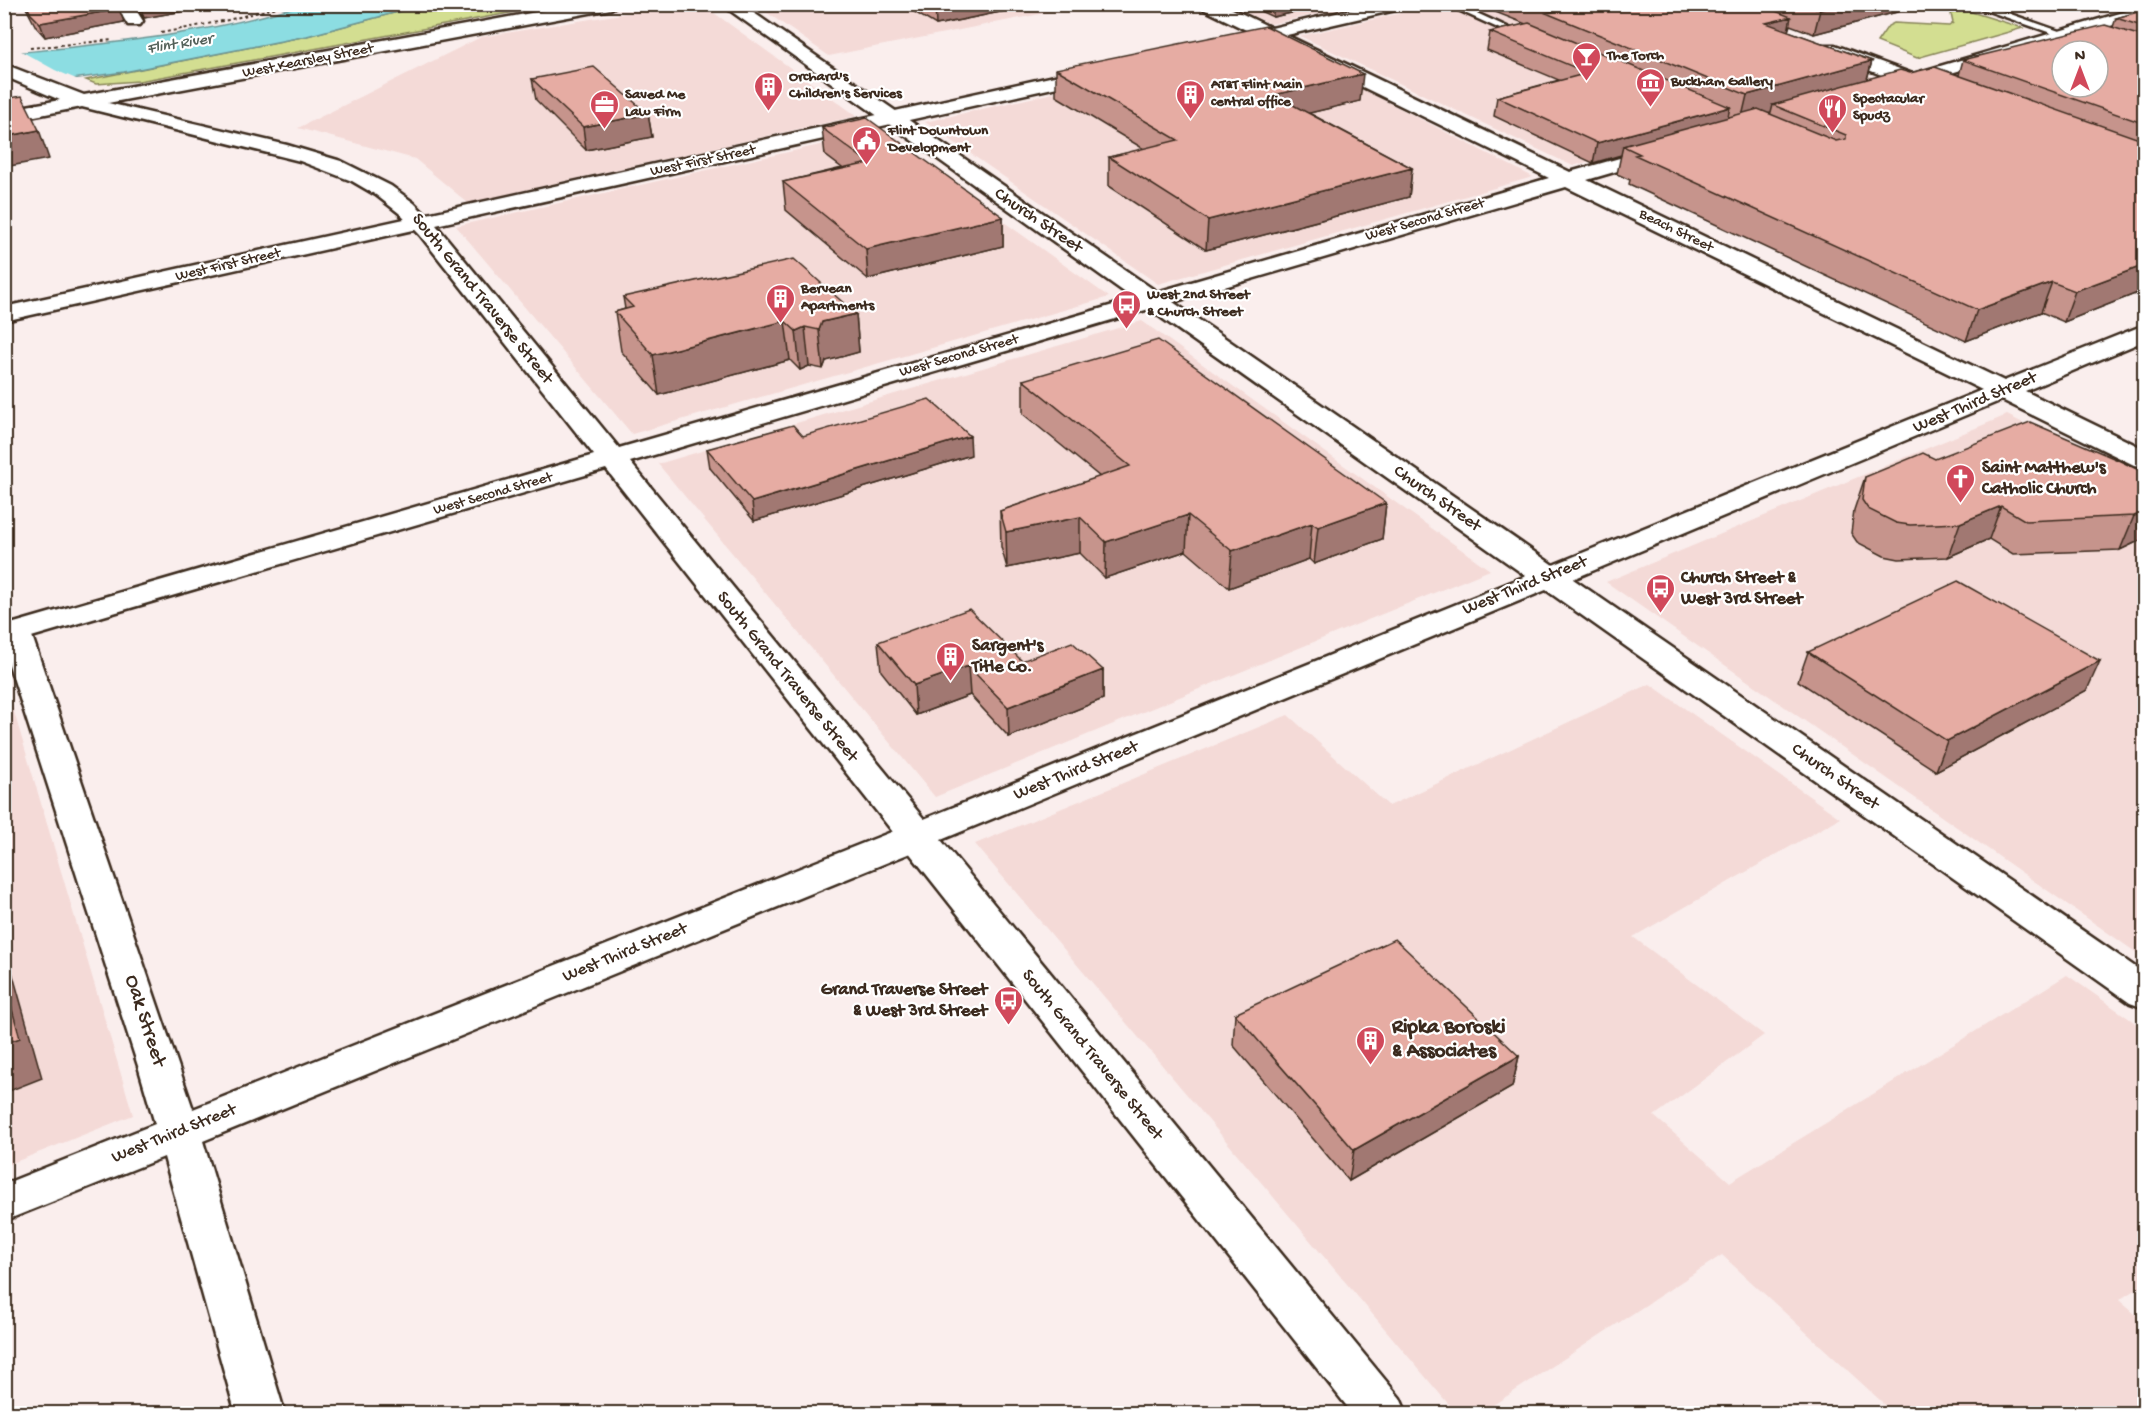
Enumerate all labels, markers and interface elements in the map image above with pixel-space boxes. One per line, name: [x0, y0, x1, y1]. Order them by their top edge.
water label: Flint River: [146, 30, 217, 60]
street label: West Kearsley Street: [241, 39, 377, 83]
north arrow: [2050, 39, 2110, 99]
bar icon: The Torch: [1570, 40, 1602, 82]
place label: The Torch: [1606, 47, 1664, 65]
text: N: [2075, 48, 2086, 67]
museum icon: Buckham Gallery: [1634, 66, 1666, 108]
place label: Orchard's Children's Services: [788, 68, 903, 103]
building icon: Orchard's Children's Services: [752, 70, 784, 112]
place label: Buckham Gallery: [1670, 73, 1774, 91]
place label: AT&T Flint Main central office: [1210, 76, 1303, 111]
building icon: AT&T Flint Main central office: [1174, 78, 1206, 120]
place label: Saved Me Law Firm: [625, 86, 686, 121]
office icon: Saved Me Law Firm: [588, 88, 620, 130]
place label: Spectacular Spudz: [1853, 90, 1925, 125]
restaurant icon: Spectacular Spudz: [1816, 92, 1848, 134]
place label: Flint Downtown Development: [886, 122, 989, 157]
public building icon: Flint Downtown Development: [851, 124, 883, 166]
street label: West First Street: [649, 141, 759, 181]
street label: Church Street: [990, 184, 1088, 259]
street label: West Second Street: [1364, 194, 1488, 246]
street label: Beach Street: [1635, 205, 1718, 258]
street label: South Grand Traverse Street: [407, 209, 558, 390]
street label: West First Street: [174, 244, 284, 286]
place label: Bervean Apartments: [800, 280, 876, 315]
building icon: Bervean Apartments: [764, 282, 796, 324]
place label: West 2nd Street & Church Street: [1146, 286, 1251, 321]
bus stop icon: West 2nd Street & Church Street: [1110, 288, 1142, 330]
street label: West Second Street: [898, 330, 1022, 382]
street label: West Third Street: [1910, 367, 2042, 439]
place label: Saint Matthew's Catholic Church: [1981, 458, 2107, 500]
street label: Church Street: [1389, 461, 1486, 538]
church icon: Saint Matthew's Catholic Church: [1945, 462, 1977, 504]
street label: West Second Street: [432, 468, 556, 520]
street label: West Third Street: [1460, 551, 1592, 621]
place label: Church Street & West 3rd Street: [1680, 568, 1804, 610]
bus stop icon: Church Street & West 3rd Street: [1644, 572, 1676, 614]
street label: South Grand Traverse Street: [712, 587, 863, 768]
place label: Sargent's Title Co.: [970, 636, 1045, 678]
building icon: Sargent's Title Co.: [935, 640, 967, 682]
street label: West Third Street: [1011, 736, 1143, 806]
street label: Church Street: [1787, 739, 1884, 816]
street label: West Third Street: [560, 918, 692, 988]
street label: South Grand Traverse Street: [1017, 965, 1168, 1146]
street label: Oak Street: [117, 972, 171, 1072]
place label: Grand Traverse Street & West 3rd Street: [821, 980, 989, 1022]
bus stop icon: Grand Traverse Street & West 3rd Street: [992, 984, 1024, 1026]
place label: Ripka Boroski & Associates: [1391, 1016, 1506, 1065]
building icon: Ripka Boroski & Associates: [1355, 1024, 1387, 1066]
street label: West Third Street: [109, 1099, 241, 1169]

